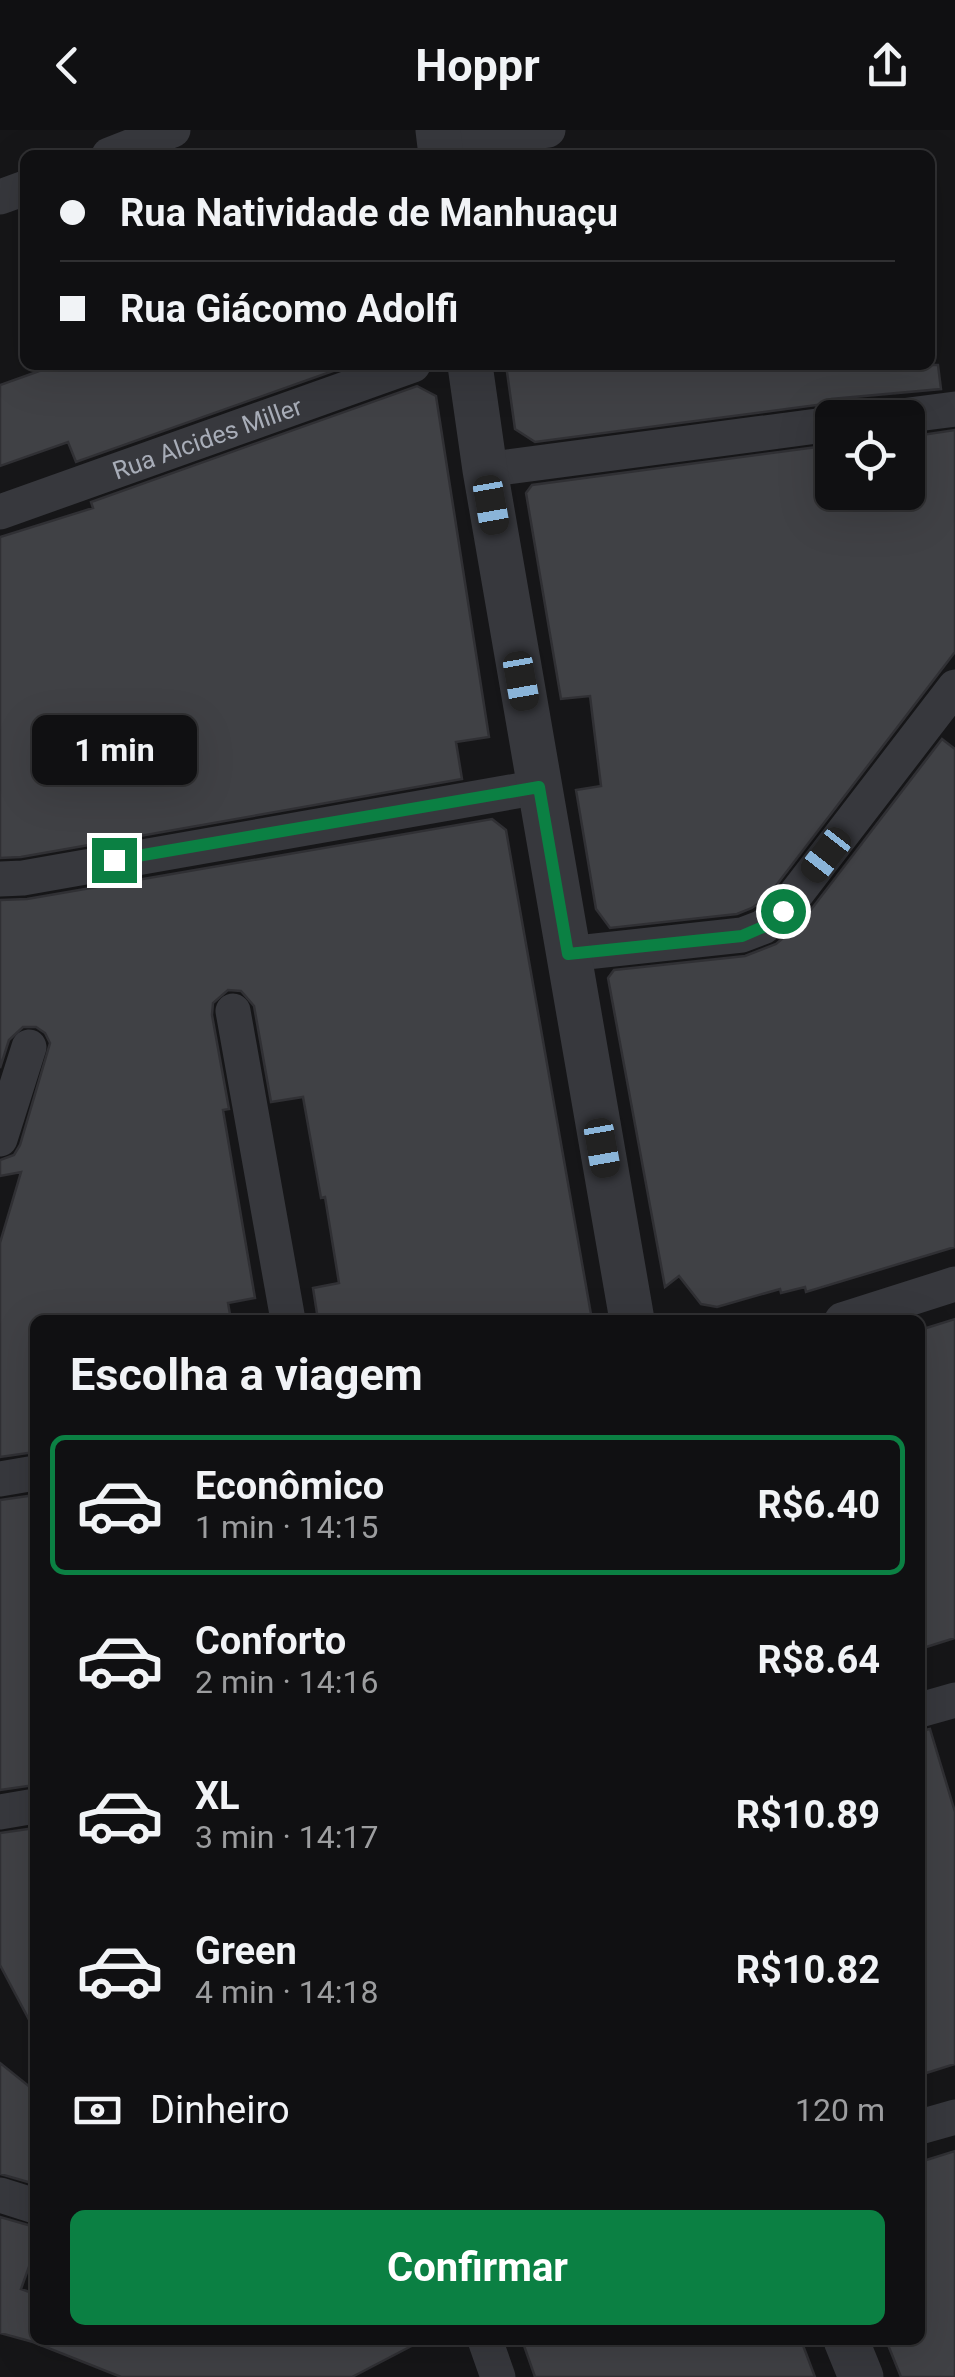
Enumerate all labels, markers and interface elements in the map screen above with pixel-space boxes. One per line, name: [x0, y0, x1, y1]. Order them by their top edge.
icon: back: [40, 38, 95, 93]
icon: share: [860, 38, 915, 93]
text: Hoppr: [415, 39, 540, 92]
text: Rua Natividade de Manhuaçu: [120, 191, 618, 235]
text: Rua Giácomo Adolfi: [120, 287, 458, 331]
street label: Rua Alcides Miller: [109, 391, 306, 485]
map controls: [815, 400, 925, 510]
button: locate: [815, 400, 925, 510]
car: [471, 473, 511, 537]
car: [501, 649, 541, 713]
callout: 1 min: [32, 715, 196, 785]
text: 1 min: [74, 731, 155, 769]
car: [796, 822, 856, 888]
route end: [92, 838, 137, 883]
route start: [761, 889, 806, 934]
car: [582, 1116, 622, 1180]
text: Escolha a viagem: [70, 1348, 423, 1401]
icon: car: [75, 1460, 165, 1550]
text: Econômico: [195, 1464, 384, 1508]
text: R$6.40: [757, 1483, 880, 1527]
text: 1 min · 14:15: [195, 1508, 378, 1546]
icon: car: [75, 1615, 165, 1705]
text: Conforto: [195, 1619, 346, 1663]
text: R$8.64: [757, 1638, 880, 1682]
text: 2 min · 14:16: [195, 1663, 378, 1701]
icon: car: [75, 1770, 165, 1860]
text: XL: [195, 1774, 240, 1818]
text: R$10.89: [736, 1793, 880, 1837]
text: 3 min · 14:17: [195, 1818, 378, 1856]
icon: car: [75, 1925, 165, 2015]
text: Green: [195, 1929, 297, 1973]
text: R$10.82: [736, 1948, 880, 1992]
text: 4 min · 14:18: [195, 1973, 378, 2011]
icon: cash: [70, 2083, 125, 2138]
text: Dinheiro: [150, 2088, 290, 2132]
text: 120 m: [795, 2091, 885, 2129]
button: Confirmar: [70, 2210, 885, 2325]

